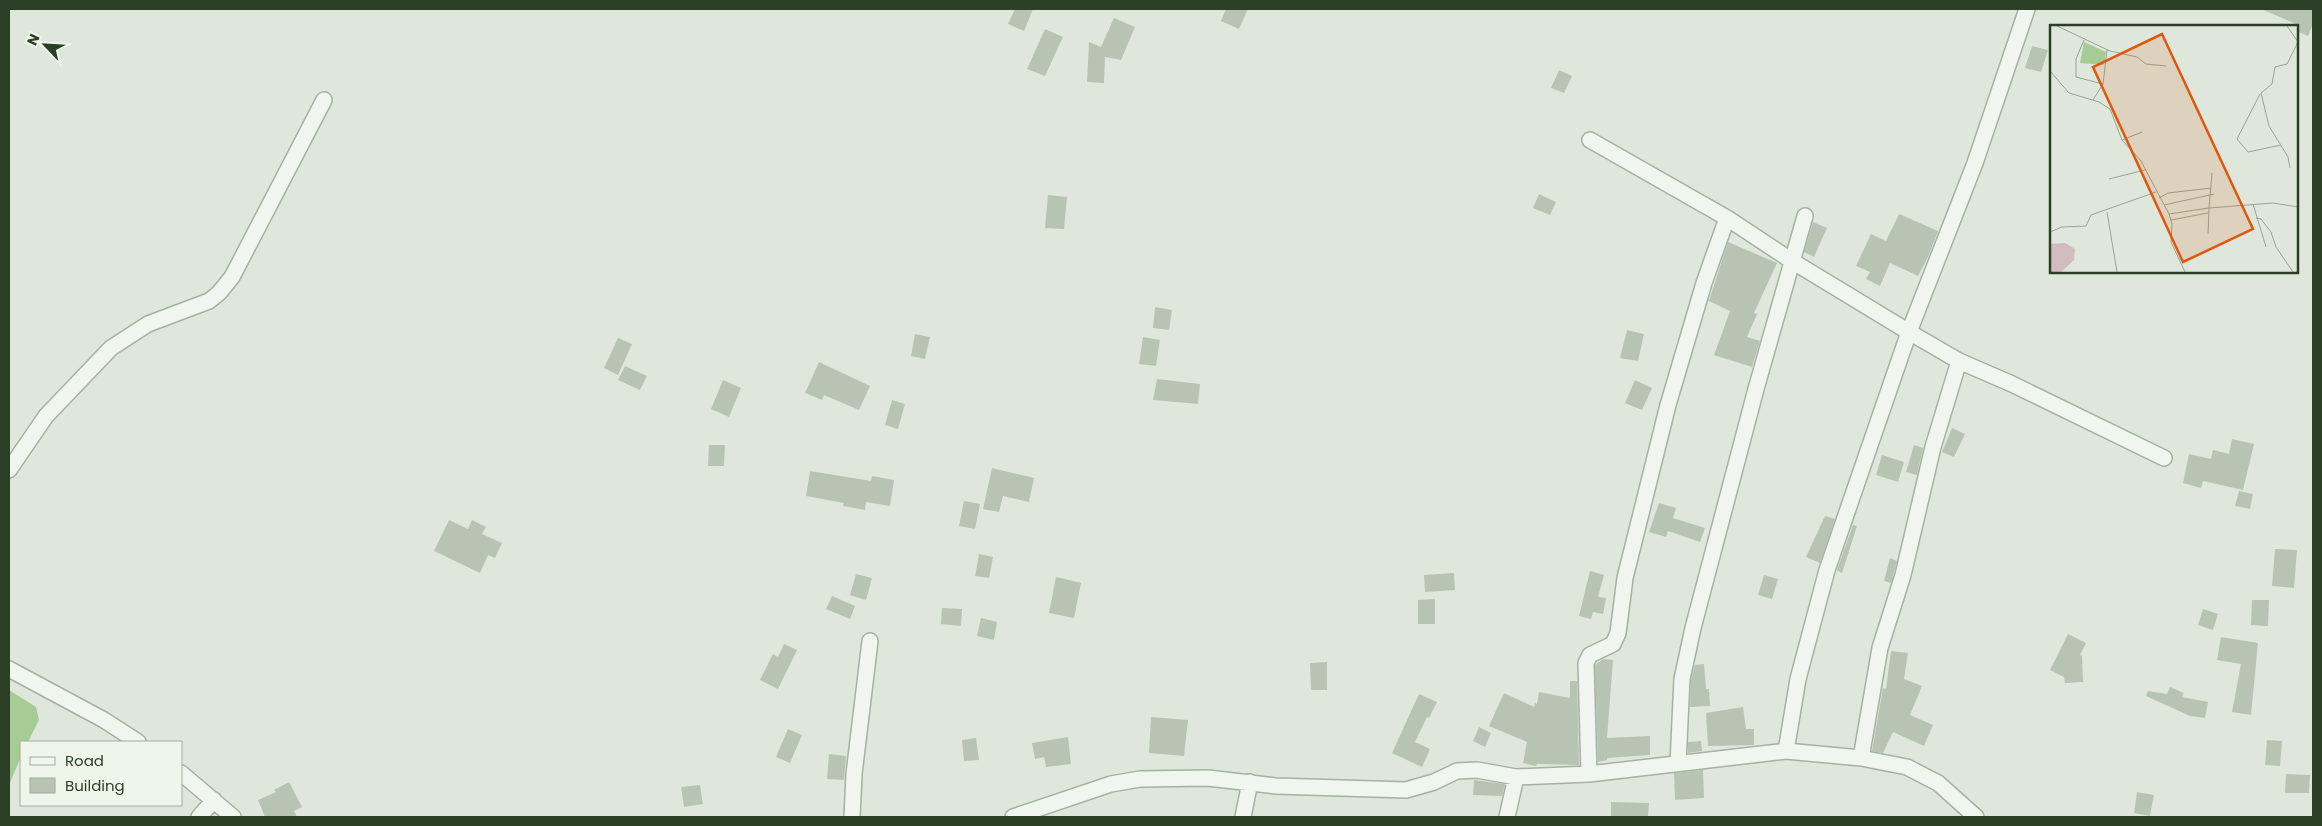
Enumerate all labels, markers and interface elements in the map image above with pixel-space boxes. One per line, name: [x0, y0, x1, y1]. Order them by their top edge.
north arrow: [20, 20, 70, 70]
inset map: [2050, 25, 2297, 272]
text: N: [22, 31, 45, 49]
legend: [20, 741, 182, 806]
text: Road: [65, 750, 104, 771]
text: Building: [65, 775, 125, 796]

